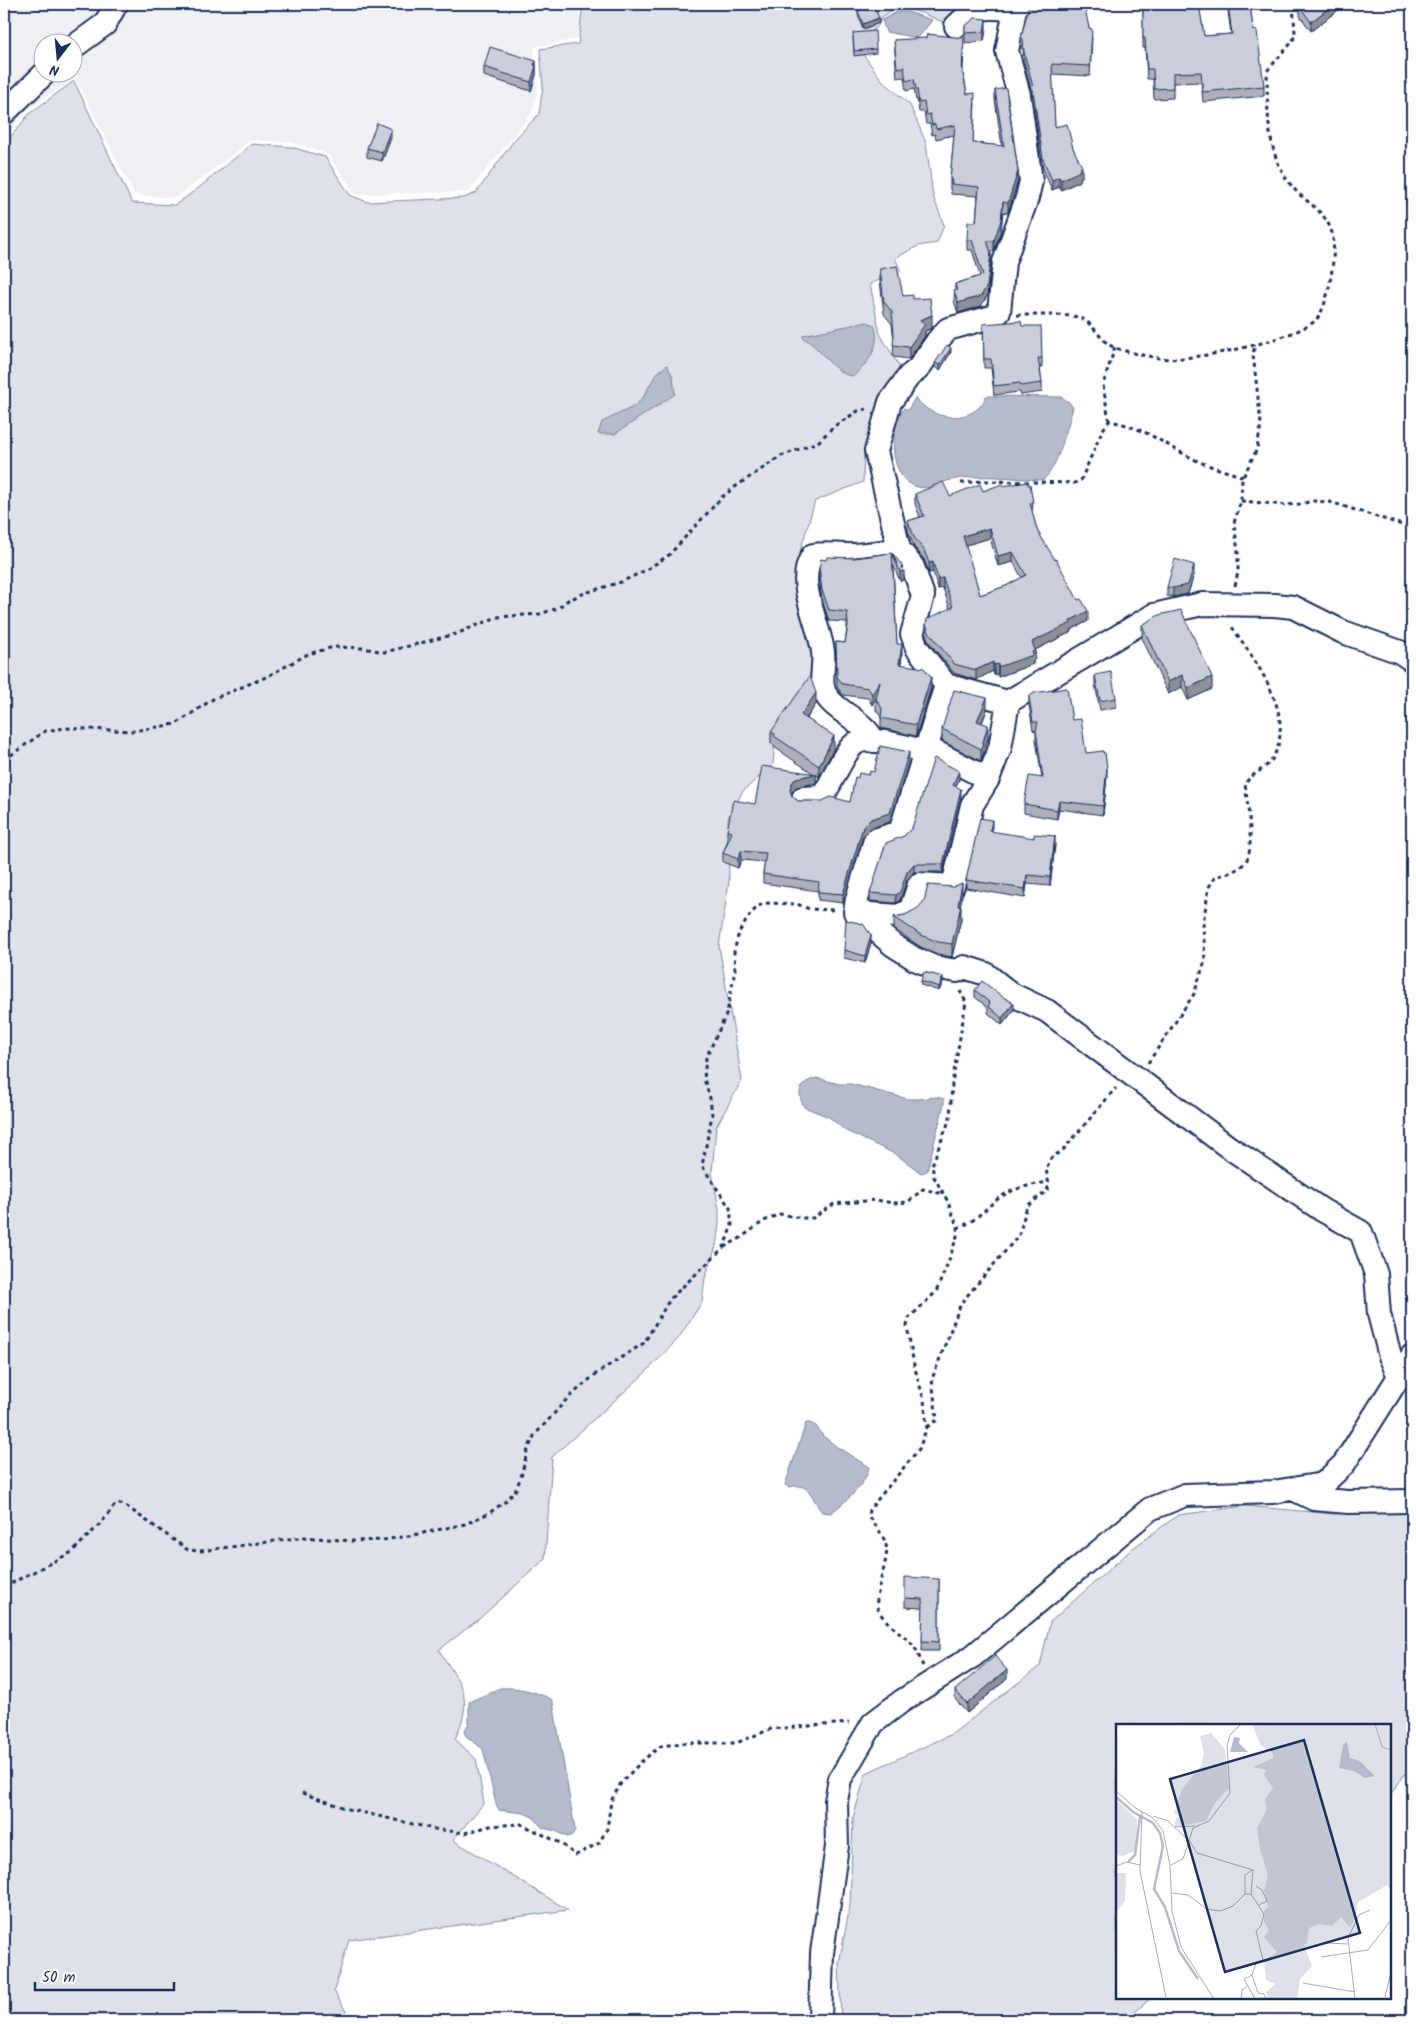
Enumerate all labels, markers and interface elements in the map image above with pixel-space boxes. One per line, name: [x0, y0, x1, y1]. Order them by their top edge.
north arrow: [32, 32, 82, 82]
text: N: [47, 58, 62, 81]
inset map: [1116, 1724, 1391, 1999]
scale bar: [35, 1959, 174, 1991]
text: 50 m: [42, 1966, 76, 1990]

